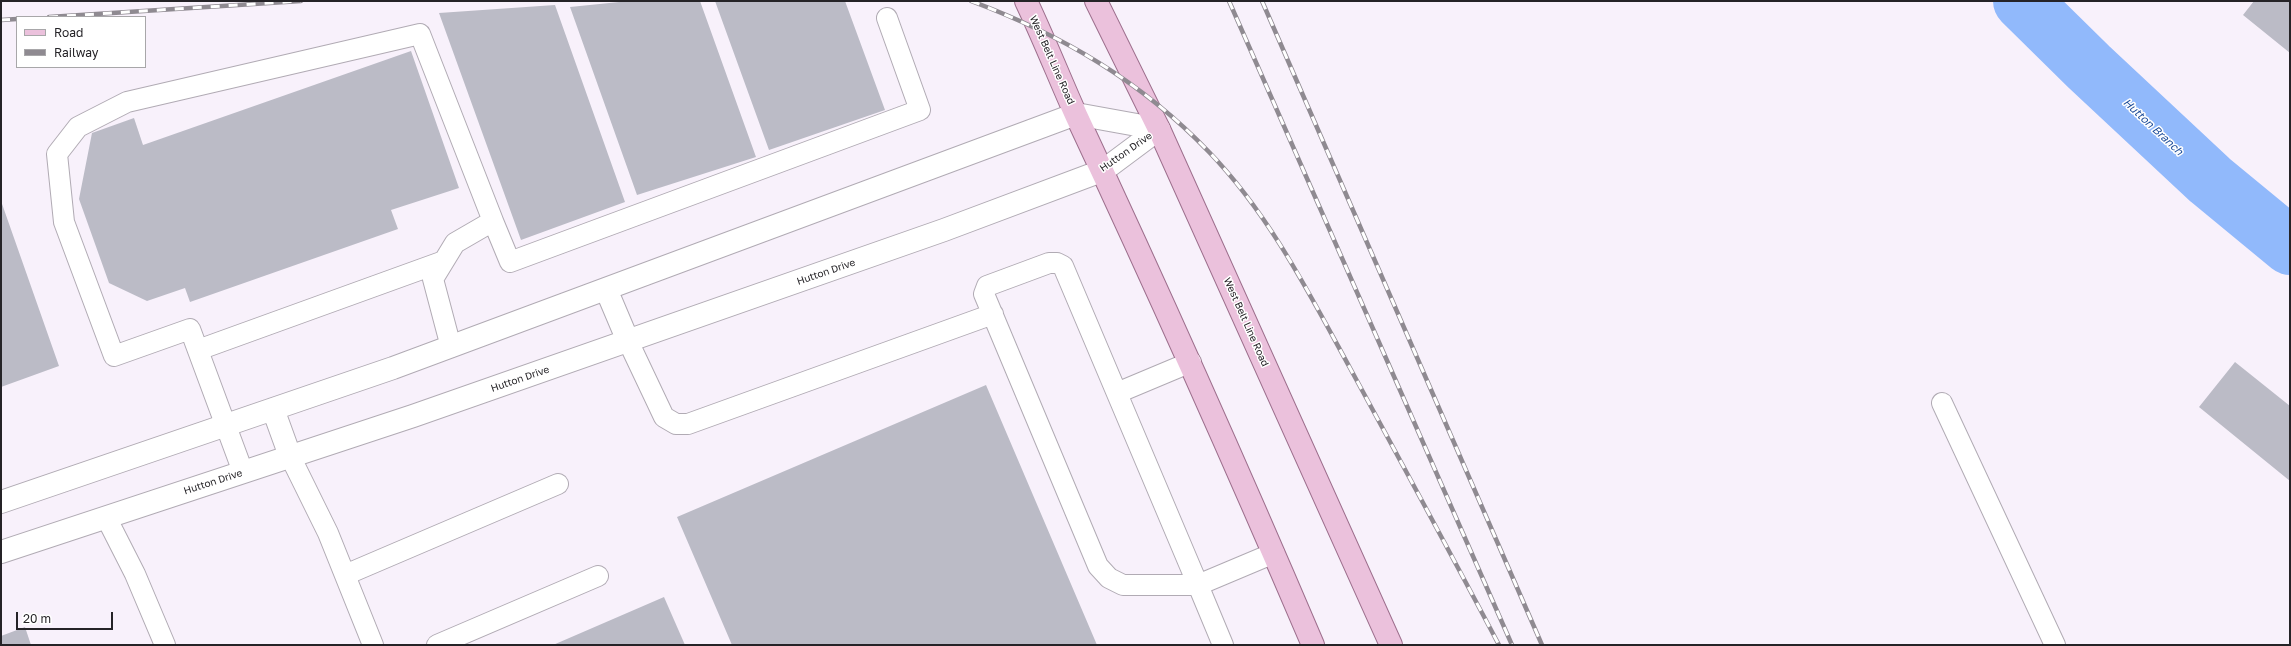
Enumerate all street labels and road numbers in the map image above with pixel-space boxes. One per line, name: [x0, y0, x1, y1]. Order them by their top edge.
street label: West Belt Line Road: [1027, 14, 1077, 106]
street label: Hutton Drive: [1098, 130, 1154, 174]
street label: Hutton Drive: [795, 256, 857, 288]
street label: West Belt Line Road: [1221, 276, 1271, 368]
street label: Hutton Drive: [489, 363, 551, 395]
street label: Hutton Drive: [182, 467, 244, 497]

